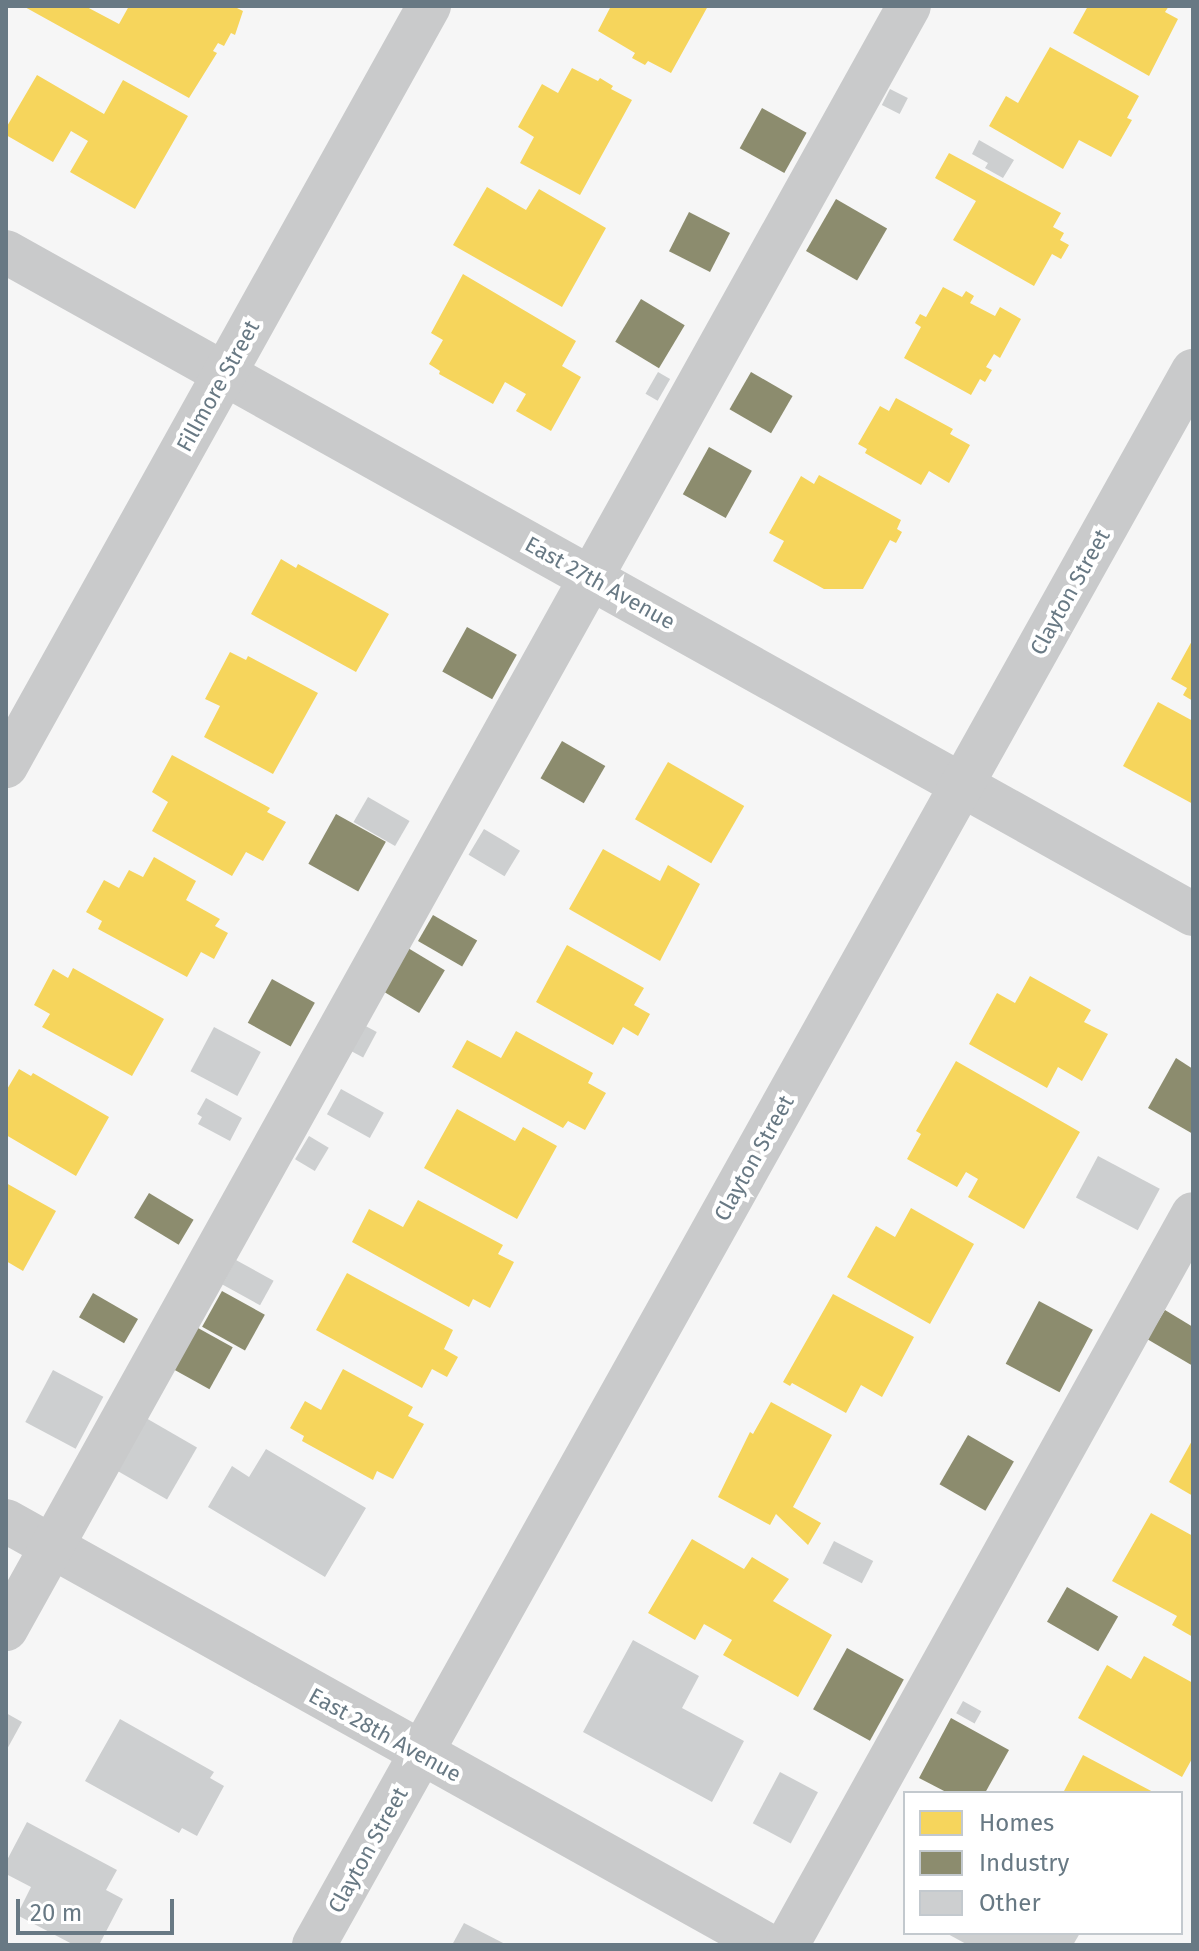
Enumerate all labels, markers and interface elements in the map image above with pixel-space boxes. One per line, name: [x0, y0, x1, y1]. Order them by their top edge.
street label: Fillmore Street: [171, 316, 265, 456]
street label: Clayton Street: [1025, 524, 1115, 660]
street label: East 27th Avenue: [520, 531, 680, 635]
street label: Clayton Street: [709, 1090, 799, 1226]
street label: East 28th Avenue: [304, 1682, 466, 1788]
street label: Clayton Street: [323, 1782, 413, 1918]
legend: [903, 1791, 1183, 1935]
text: Homes: [979, 1809, 1054, 1837]
text: Industry: [979, 1849, 1069, 1877]
scale bar: [20, 1883, 178, 1933]
text: Other: [979, 1889, 1041, 1917]
text: 20 m: [30, 1899, 82, 1927]

